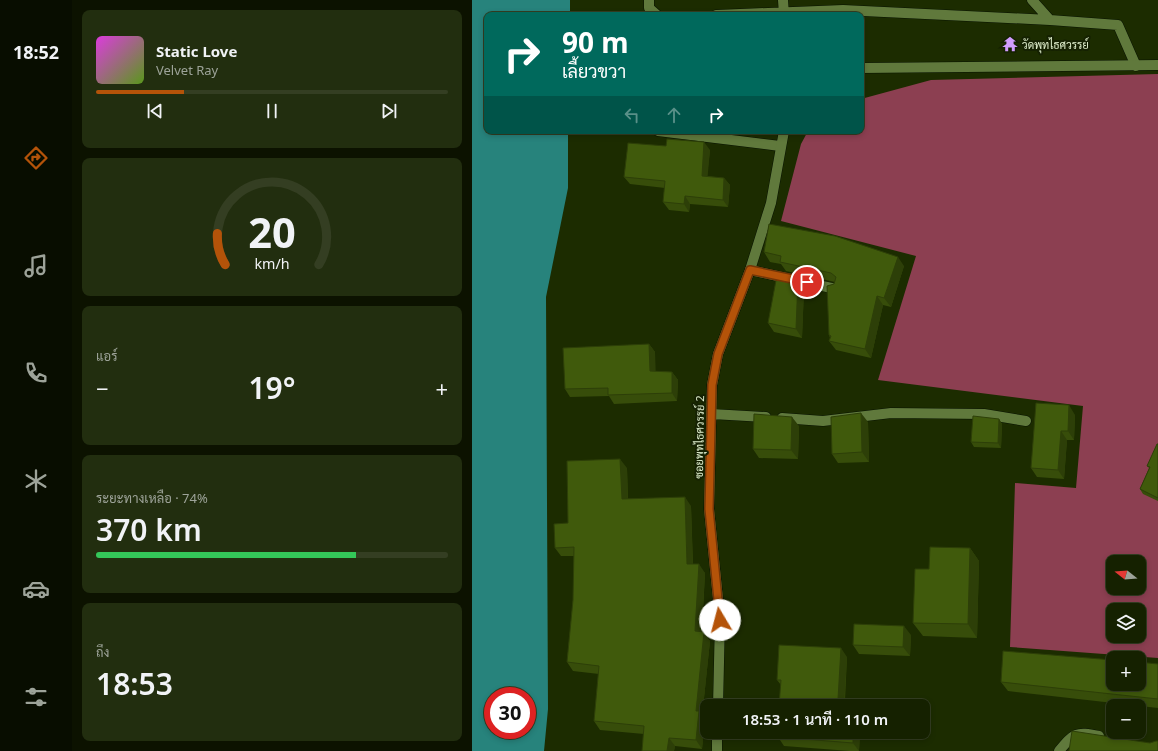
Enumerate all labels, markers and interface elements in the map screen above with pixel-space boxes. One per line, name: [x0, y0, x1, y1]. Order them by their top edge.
text: 90 m: [562, 23, 629, 61]
icon: right: [496, 28, 548, 80]
temple icon: วัดพุทไธศวรรย์: [1001, 35, 1019, 53]
place label: วัดพุทไธศวรรย์: [1022, 37, 1089, 54]
text: 18:52: [13, 40, 59, 64]
text: Static Love: [156, 41, 237, 61]
text: เลี้ยวขวา: [562, 59, 626, 83]
text: Velvet Ray: [156, 61, 218, 79]
icon: previous: [144, 100, 166, 122]
icon: pause: [261, 100, 283, 122]
icon: next: [378, 100, 400, 122]
icon: left: [621, 104, 643, 126]
icon: ahead: [663, 104, 685, 126]
icon: right: [705, 104, 727, 126]
icon: directions: [22, 144, 50, 172]
text: 20: [248, 204, 296, 260]
icon: music: [22, 252, 50, 280]
text: km/h: [254, 254, 290, 273]
pin: [790, 265, 824, 299]
icon: arrive: [796, 271, 818, 293]
text: แอร์: [96, 347, 117, 365]
icon: phone: [22, 359, 50, 387]
text: 19°: [248, 367, 296, 408]
text: −: [96, 373, 109, 403]
text: +: [435, 373, 448, 403]
street label: ซอยพุทไธศวรรย์ 2: [691, 395, 709, 479]
icon: climate: [22, 467, 50, 495]
text: ระยะทางเหลือ · 74%: [96, 489, 208, 507]
text: 370 km: [96, 509, 202, 550]
north arrow: [1106, 555, 1146, 595]
map controls: [1106, 555, 1146, 739]
icon: car: [22, 575, 50, 603]
position arrow: [699, 599, 741, 641]
button: layers: [1106, 603, 1146, 643]
text: ถึง: [96, 643, 109, 661]
button: +: [1106, 651, 1146, 691]
text: 18:53: [96, 663, 173, 704]
icon: filters: [22, 683, 50, 711]
speed limit sign: 30: [484, 687, 536, 739]
button: −: [1106, 699, 1146, 739]
text: 18:53 · 1 นาที · 110 m: [742, 709, 888, 729]

